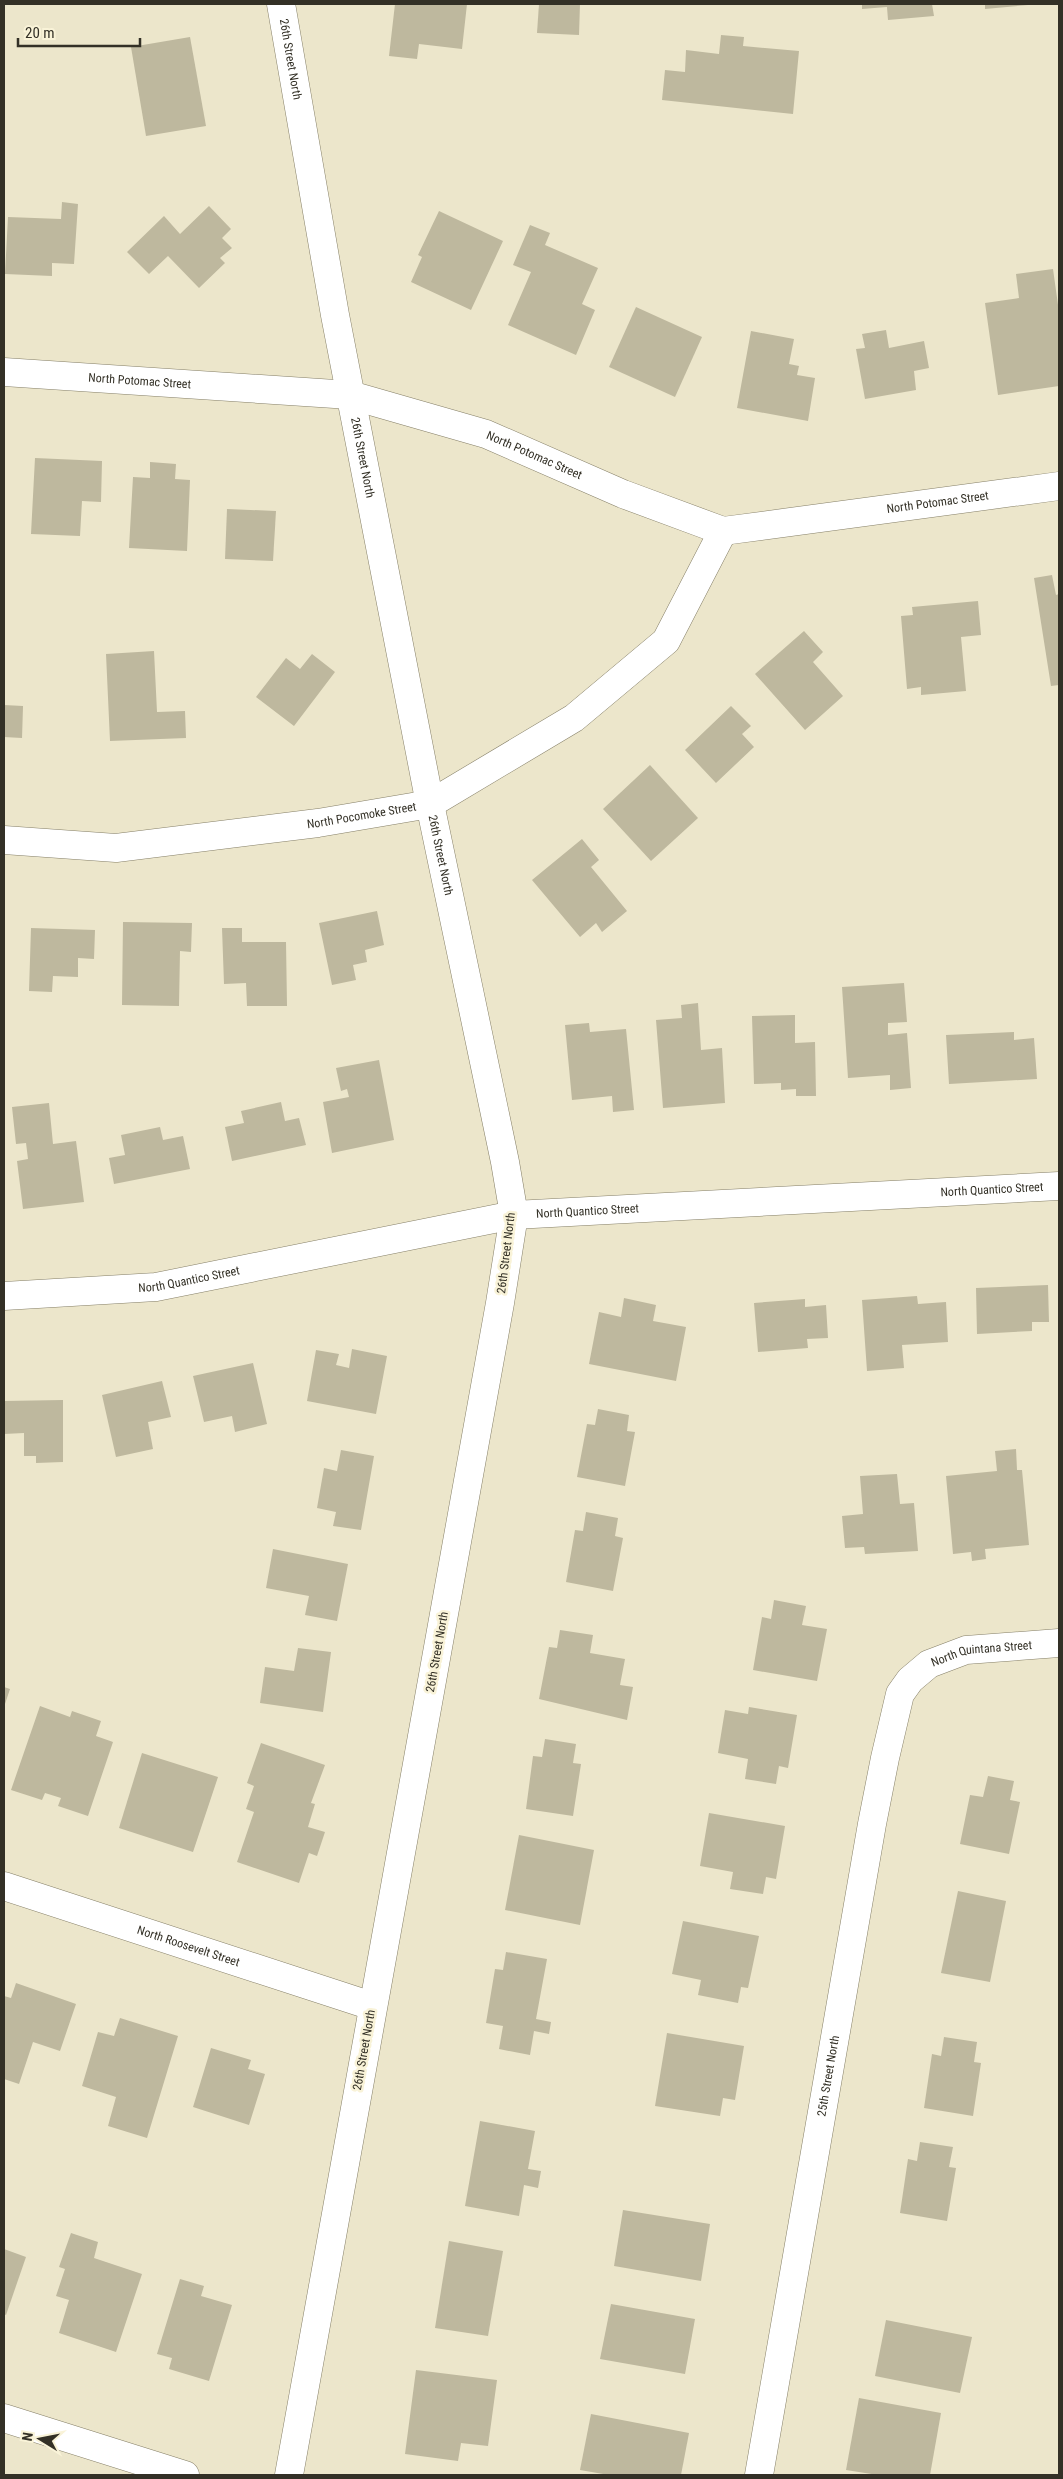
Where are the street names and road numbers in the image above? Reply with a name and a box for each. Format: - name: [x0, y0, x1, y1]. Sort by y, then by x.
- street label: 26th Street North: [277, 18, 305, 101]
- street label: North Potomac Street: [88, 371, 192, 391]
- street label: 26th Street North: [348, 416, 377, 499]
- street label: North Potomac Street: [484, 428, 585, 482]
- street label: North Potomac Street: [886, 488, 990, 516]
- street label: North Pocomoke Street: [306, 799, 418, 831]
- street label: 26th Street North: [425, 814, 456, 897]
- street label: North Quantico Street: [940, 1180, 1044, 1199]
- street label: North Quantico Street: [536, 1201, 640, 1221]
- street label: 26th Street North: [494, 1211, 518, 1294]
- street label: North Quantico Street: [138, 1263, 241, 1295]
- street label: 26th Street North: [423, 1610, 451, 1693]
- street label: North Quintana Street: [929, 1638, 1033, 1670]
- street label: North Roosevelt Street: [135, 1923, 242, 1970]
- street label: 26th Street North: [350, 2008, 378, 2091]
- street label: 25th Street North: [814, 2034, 842, 2117]

